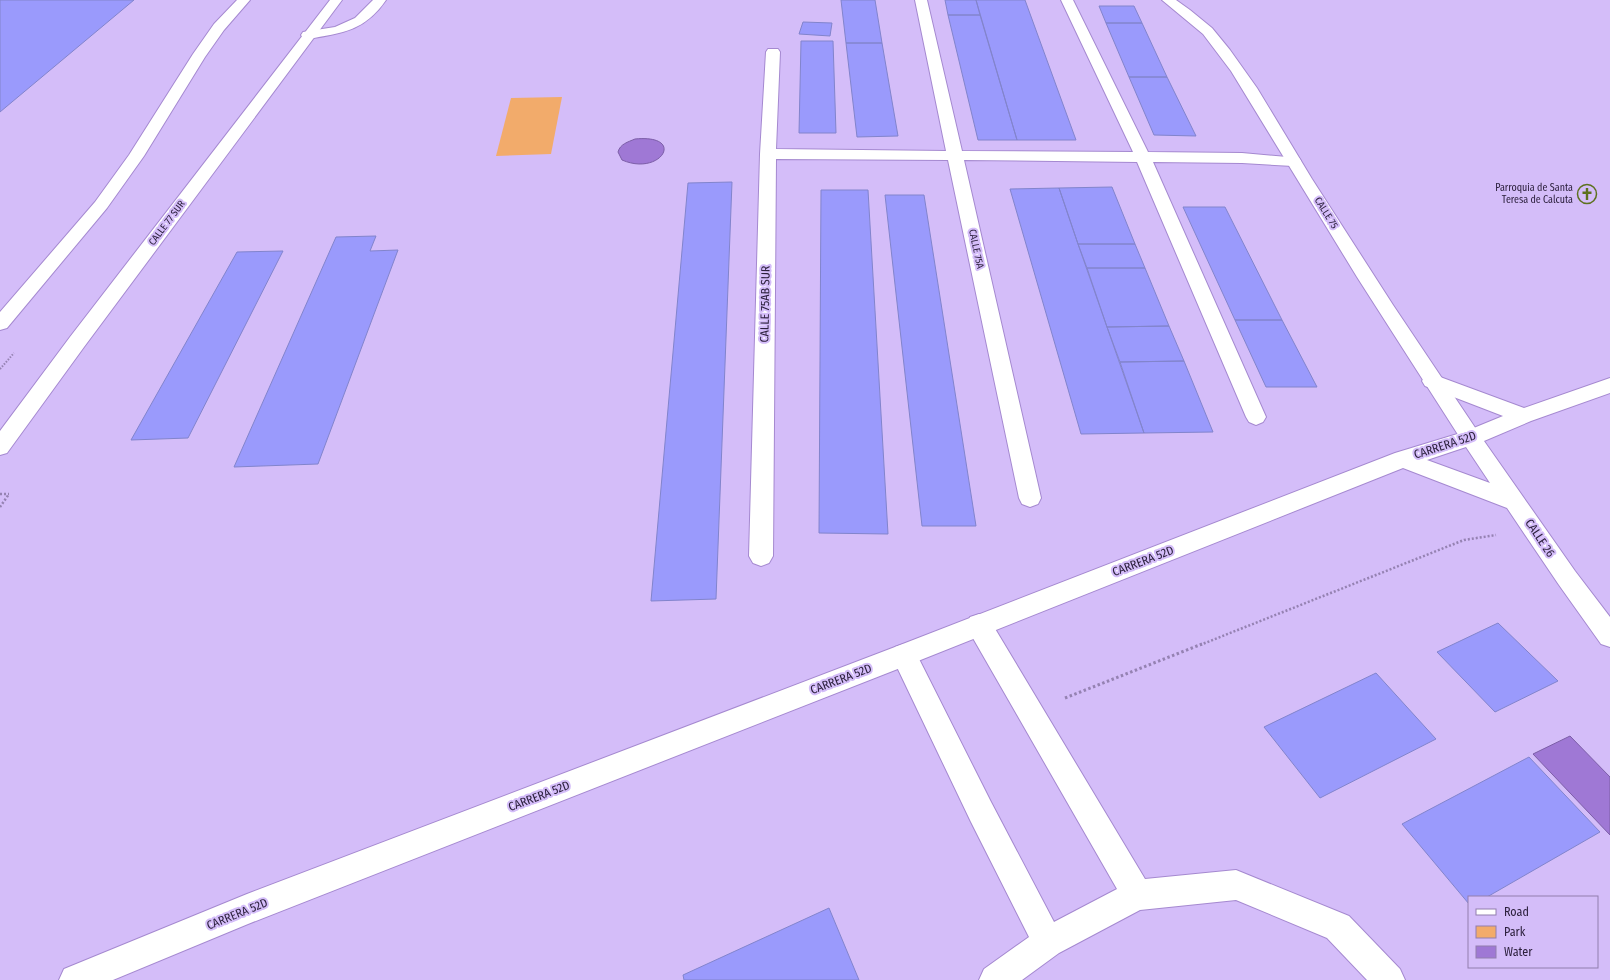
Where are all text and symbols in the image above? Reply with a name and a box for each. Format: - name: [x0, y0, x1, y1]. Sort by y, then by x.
- place label: Parroquia de Santa Teresa de Calcuta: [1495, 182, 1573, 206]
- church icon: Parroquia de Santa Teresa de Calcuta: [1576, 183, 1598, 205]
- street label: CALLE 75: [1312, 195, 1341, 231]
- street label: CALLE 77 SUR: [146, 198, 188, 248]
- street label: CALLE 75A: [966, 228, 986, 271]
- street label: CALLE 75AB SUR: [757, 265, 773, 343]
- street label: CARRERA 52D: [1412, 428, 1478, 462]
- street label: CALLE 26: [1522, 516, 1558, 560]
- street label: CARRERA 52D: [1110, 543, 1176, 579]
- street label: CARRERA 52D: [808, 661, 874, 697]
- street label: CARRERA 52D: [506, 778, 572, 814]
- street label: CARRERA 52D: [204, 895, 270, 933]
- legend: [1468, 896, 1598, 968]
- text: Road: [1504, 905, 1529, 919]
- text: Park: [1504, 925, 1526, 939]
- text: Water: [1504, 945, 1533, 959]

